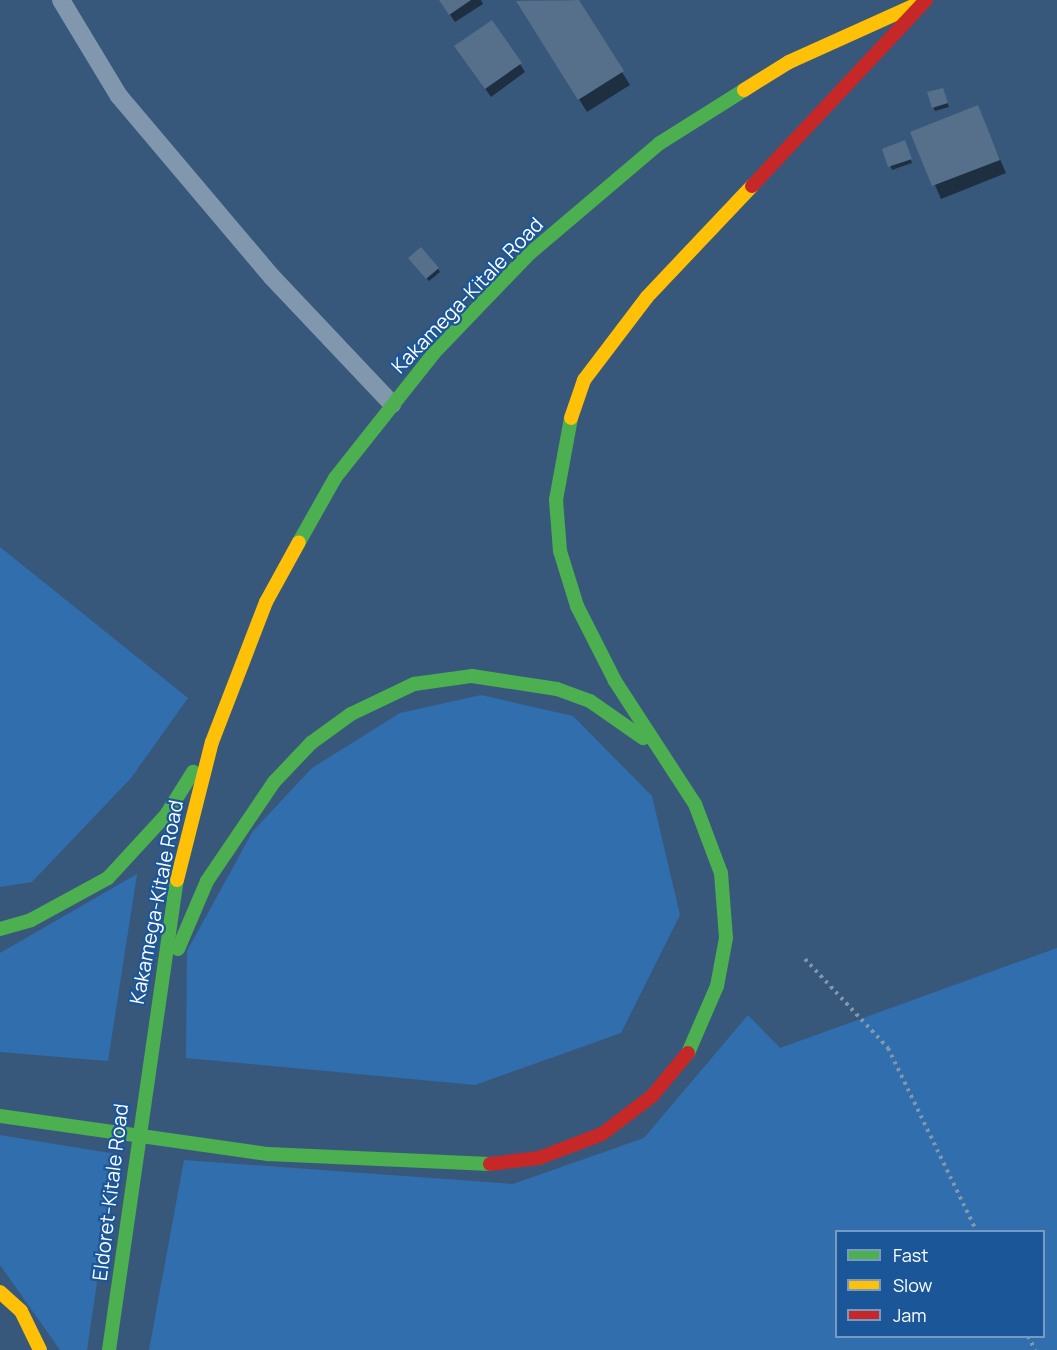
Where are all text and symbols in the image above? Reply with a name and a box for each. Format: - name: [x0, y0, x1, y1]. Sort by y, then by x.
- street label: Kakamega-Kitale Road: [386, 212, 548, 378]
- street label: Kakamega-Kitale Road: [124, 798, 188, 1006]
- street label: Eldoret-Kitale Road: [87, 1102, 133, 1282]
- legend: [835, 1230, 1045, 1338]
- text: Fast: [893, 1243, 928, 1267]
- text: Slow: [893, 1273, 932, 1297]
- text: Jam: [893, 1303, 927, 1327]

